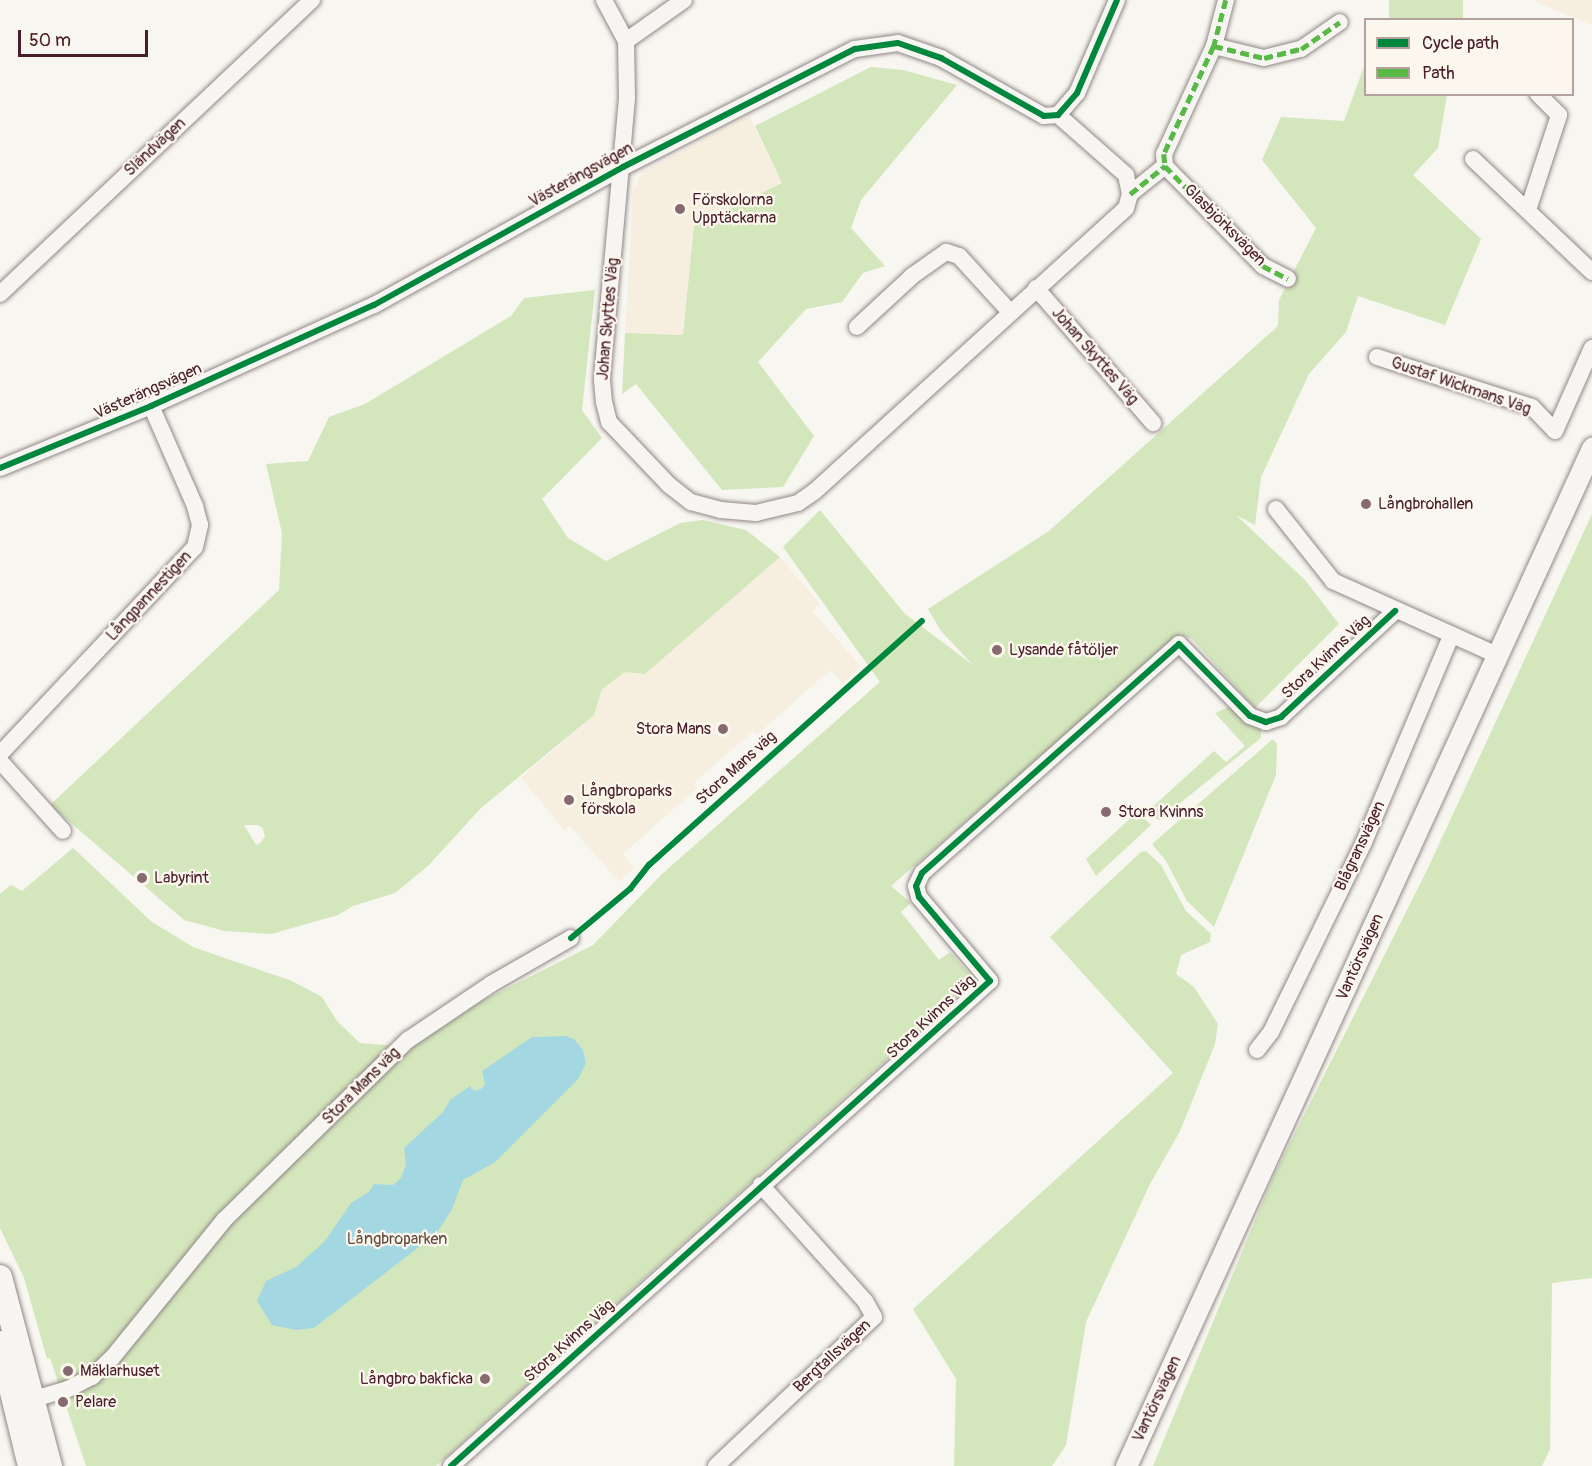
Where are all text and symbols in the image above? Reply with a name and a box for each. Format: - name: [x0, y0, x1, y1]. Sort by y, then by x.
- scale bar: [21, 18, 152, 56]
- legend: [1364, 18, 1574, 96]
- text: 50 m: [29, 29, 71, 52]
- text: Cycle path: [1422, 32, 1499, 55]
- text: Path: [1422, 62, 1455, 85]
- street label: Sländvägen: [120, 114, 190, 180]
- street label: Västerängsvägen: [526, 139, 636, 211]
- street label: Glasbjörksvägen: [1180, 180, 1270, 270]
- place label: Förskolorna Upptäckarna: [692, 190, 776, 228]
- marker: Förskolorna Upptäckarna: [673, 202, 687, 216]
- street label: Johan Skyttes Väg: [593, 257, 623, 381]
- street label: Johan Skyttes Väg: [1047, 303, 1143, 409]
- street label: Gustaf Wickmans Väg: [1388, 353, 1534, 419]
- street label: Västerängsvägen: [91, 359, 205, 423]
- place label: Långbrohallen: [1378, 494, 1473, 514]
- marker: Långbrohallen: [1359, 497, 1373, 511]
- street label: Långpannestigen: [102, 547, 196, 645]
- street label: Stora Kvinns Väg: [1278, 611, 1374, 703]
- place label: Lysande fåtöljer: [1009, 640, 1118, 660]
- marker: Lysande fåtöljer: [990, 643, 1004, 657]
- place label: Stora Mans: [636, 719, 711, 739]
- marker: Stora Mans: [716, 722, 730, 736]
- street label: Stora Mans väg: [692, 727, 780, 809]
- place label: Långbroparks förskola: [581, 781, 672, 819]
- marker: Långbroparks förskola: [562, 793, 576, 807]
- street label: Blågransvägen: [1331, 798, 1389, 894]
- place label: Stora Kvinns: [1118, 802, 1203, 822]
- marker: Stora Kvinns: [1099, 805, 1113, 819]
- place label: Labyrint: [154, 868, 209, 888]
- marker: Labyrint: [135, 871, 149, 885]
- street label: Vantörsvägen: [1332, 911, 1388, 1003]
- street label: Stora Kvinns Väg: [883, 971, 979, 1063]
- street label: Stora Mans väg: [318, 1043, 404, 1129]
- park label: Långbroparken: [347, 1229, 447, 1249]
- street label: Stora Kvinns Väg: [520, 1296, 618, 1386]
- street label: Bergtallsvägen: [789, 1315, 875, 1397]
- street label: Vantörsvägen: [1129, 1353, 1185, 1445]
- place label: Mäklarhuset: [80, 1361, 160, 1381]
- marker: Mäklarhuset: [61, 1364, 75, 1378]
- place label: Långbro bakficka: [360, 1369, 473, 1389]
- marker: Långbro bakficka: [478, 1372, 492, 1386]
- place label: Pelare: [75, 1392, 116, 1412]
- marker: Pelare: [56, 1395, 70, 1409]

